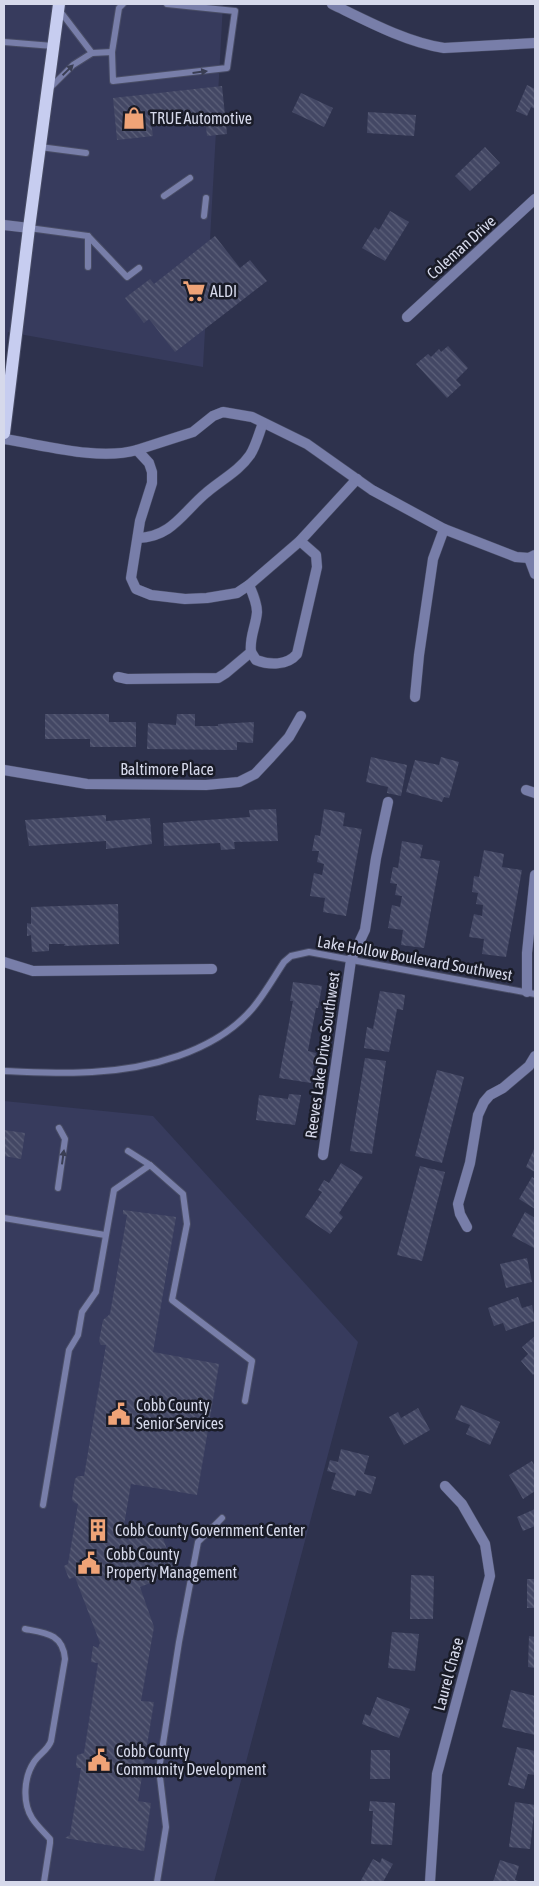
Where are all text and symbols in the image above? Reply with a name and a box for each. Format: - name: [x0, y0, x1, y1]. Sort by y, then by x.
- one-way arrow: [62, 64, 74, 76]
- one-way arrow: [193, 68, 209, 76]
- shop icon: TRUE Automotive: [121, 105, 147, 131]
- place label: TRUE Automotive: [150, 109, 252, 127]
- street label: Coleman Drive: [423, 212, 499, 282]
- supermarket icon: ALDI: [181, 278, 207, 304]
- place label: ALDI: [210, 282, 237, 300]
- street label: Baltimore Place: [120, 760, 214, 778]
- street label: Lake Hollow Boulevard Southwest: [316, 932, 514, 984]
- street label: Reeves Lake Drive Southwest: [301, 970, 343, 1140]
- one-way arrow: [59, 1149, 67, 1165]
- place label: Cobb County Senior Services: [136, 1396, 224, 1432]
- public building icon: Cobb County Senior Services: [106, 1401, 132, 1427]
- building icon: Cobb County Government Center: [85, 1517, 111, 1543]
- place label: Cobb County Government Center: [115, 1521, 305, 1540]
- place label: Cobb County Property Management: [106, 1545, 238, 1582]
- public building icon: Cobb County Property Management: [76, 1550, 102, 1576]
- street label: Laurel Chase: [430, 1635, 466, 1713]
- place label: Cobb County Community Development: [116, 1742, 267, 1779]
- public building icon: Cobb County Community Development: [86, 1747, 112, 1773]

